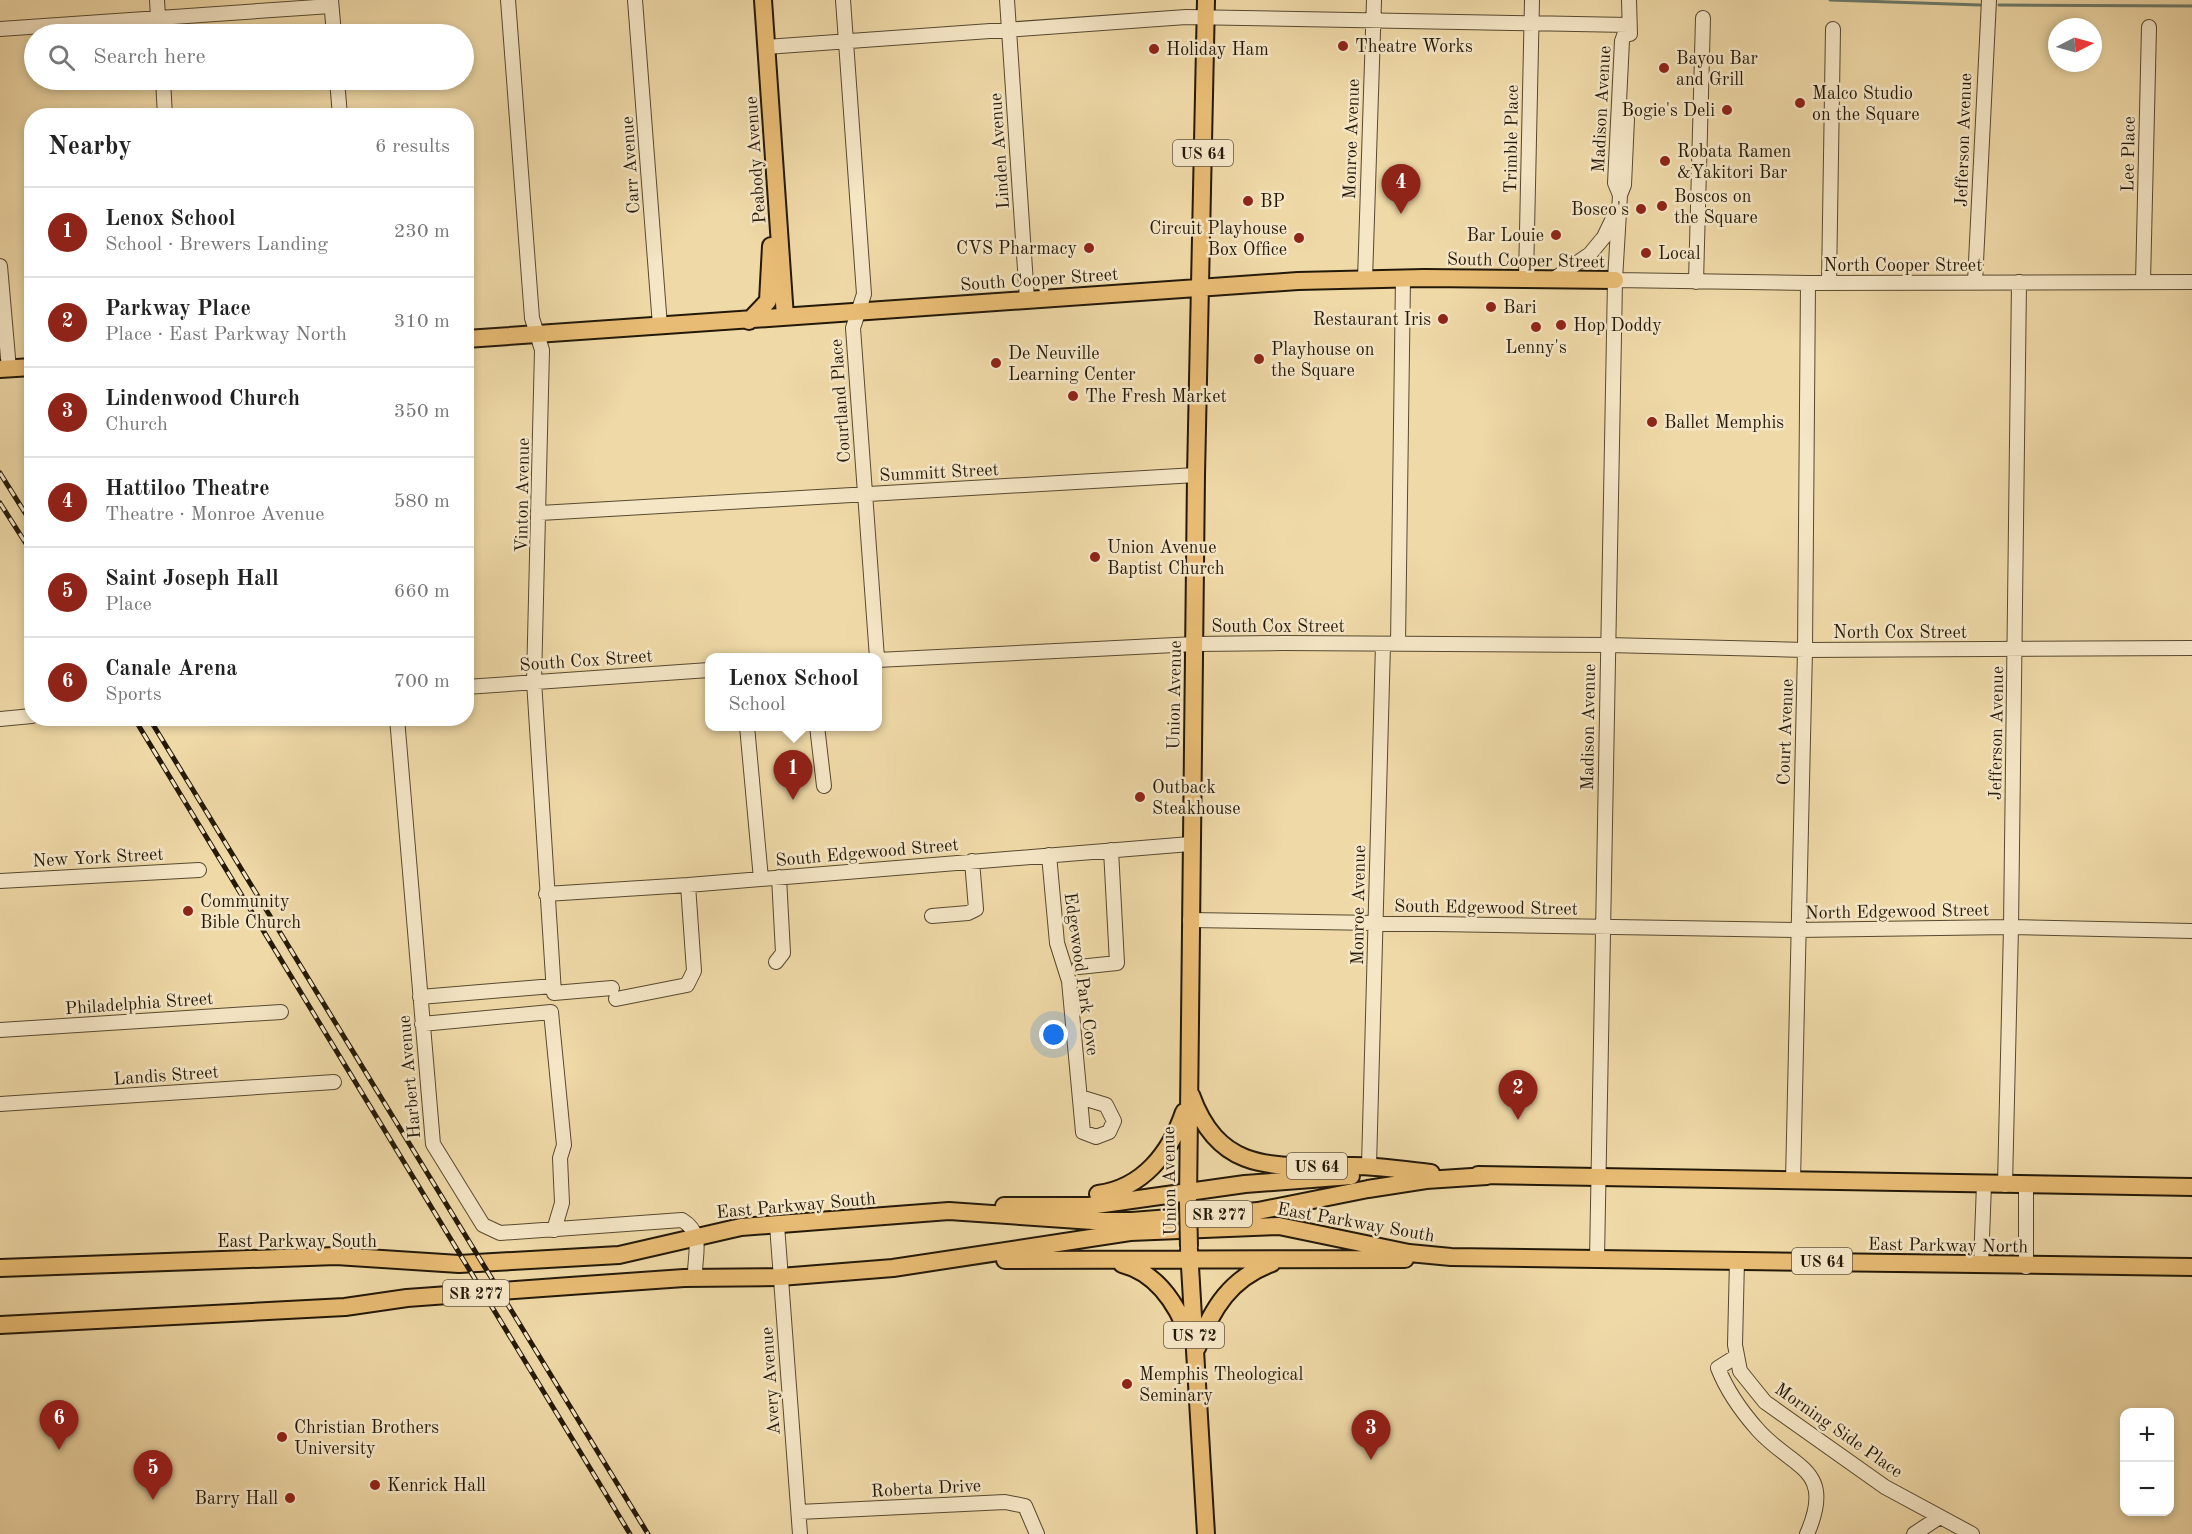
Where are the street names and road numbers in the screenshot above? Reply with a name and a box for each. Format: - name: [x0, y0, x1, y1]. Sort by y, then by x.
- street label: Madison Avenue: [1590, 45, 1614, 173]
- street label: Jefferson Avenue: [1953, 73, 1975, 207]
- street label: Monroe Avenue: [1341, 78, 1363, 200]
- street label: Trimble Place: [1502, 84, 1522, 194]
- street label: Linden Avenue: [987, 92, 1013, 210]
- street label: Peabody Avenue: [743, 96, 769, 224]
- street label: Carr Avenue: [619, 115, 643, 214]
- street label: Lee Place: [2119, 116, 2139, 192]
- road number: US 64: [1173, 140, 1233, 166]
- street label: South Cooper Street: [1447, 251, 1605, 271]
- street label: North Cooper Street: [1824, 257, 1982, 275]
- street label: South Cooper Street: [959, 265, 1119, 295]
- street label: Courtland Place: [828, 338, 854, 464]
- street label: Vinton Avenue: [513, 437, 533, 553]
- street label: Summitt Street: [879, 461, 999, 485]
- street label: South Cox Street: [1211, 618, 1345, 636]
- street label: North Cox Street: [1833, 624, 1967, 642]
- street label: Union Avenue: [1165, 640, 1185, 750]
- street label: South Cox Street: [519, 647, 653, 675]
- street label: Madison Avenue: [1579, 663, 1599, 791]
- street label: Jefferson Avenue: [1987, 666, 2007, 800]
- street label: Court Avenue: [1775, 679, 1797, 786]
- street label: South Edgewood Street: [775, 836, 959, 870]
- street label: Monroe Avenue: [1349, 845, 1369, 965]
- street label: New York Street: [32, 846, 164, 870]
- street label: Edgewood Park Cove: [1061, 891, 1101, 1057]
- street label: South Edgewood Street: [1394, 897, 1578, 919]
- street label: North Edgewood Street: [1805, 901, 1989, 923]
- street label: Philadelphia Street: [64, 990, 214, 1018]
- street label: Harbert Avenue: [396, 1014, 424, 1139]
- street label: Landis Street: [113, 1063, 219, 1089]
- street label: Union Avenue: [1160, 1126, 1180, 1236]
- road number: US 64: [1287, 1153, 1347, 1179]
- street label: East Parkway South: [716, 1190, 877, 1222]
- street label: East Parkway South: [1276, 1200, 1436, 1246]
- road number: SR 277: [1186, 1201, 1252, 1227]
- street label: East Parkway South: [217, 1233, 377, 1251]
- street label: East Parkway North: [1868, 1236, 2029, 1256]
- road number: US 64: [1792, 1248, 1852, 1274]
- road number: SR 277: [443, 1280, 509, 1306]
- road number: US 72: [1164, 1322, 1224, 1348]
- street label: Avery Avenue: [758, 1326, 784, 1436]
- street label: Morning Side Place: [1771, 1380, 1906, 1482]
- street label: Roberta Drive: [871, 1477, 982, 1501]

